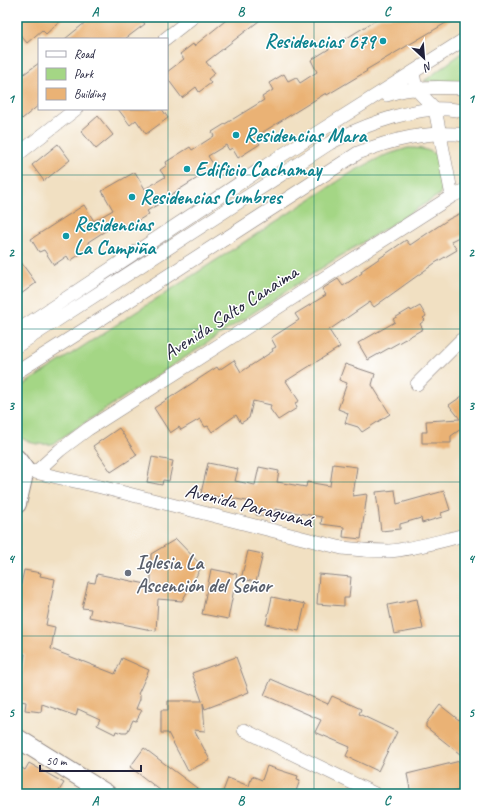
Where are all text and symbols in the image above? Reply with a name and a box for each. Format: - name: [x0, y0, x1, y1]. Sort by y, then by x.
- text: A: [92, 4, 100, 20]
- text: B: [238, 4, 246, 20]
- text: C: [384, 4, 392, 20]
- place label: Residencias 679: [264, 29, 377, 54]
- marker: Residencias 679: [378, 36, 388, 46]
- legend: [38, 38, 168, 110]
- north arrow: [404, 38, 444, 78]
- text: Road: [74, 46, 96, 62]
- text: N: [420, 59, 435, 76]
- text: Park: [74, 66, 95, 82]
- text: Building: [74, 86, 106, 102]
- text: 1: [8, 91, 16, 107]
- text: 1: [468, 91, 476, 107]
- place label: Residencias Mara: [244, 123, 369, 148]
- marker: Residencias Mara: [231, 130, 241, 140]
- place label: Edificio Cachamay: [195, 157, 323, 182]
- marker: Edificio Cachamay: [182, 164, 192, 174]
- place label: Residencias Cumbres: [140, 185, 283, 210]
- marker: Residencias Cumbres: [127, 192, 137, 202]
- place label: Residencias La Campiña: [74, 212, 157, 260]
- marker: Residencias La Campiña: [61, 231, 71, 241]
- text: 2: [8, 245, 15, 261]
- text: 2: [468, 245, 475, 261]
- street label: Avenida Salto Canaima: [158, 259, 304, 365]
- text: 3: [8, 398, 15, 414]
- text: 3: [468, 398, 475, 414]
- street label: Avenida Paraguaná: [183, 478, 317, 534]
- place label: Iglesia La Ascención del Señor: [136, 550, 274, 598]
- text: 4: [8, 551, 16, 567]
- text: 4: [468, 551, 476, 567]
- marker: Iglesia La Ascención del Señor: [123, 568, 133, 578]
- text: 5: [8, 705, 15, 721]
- text: 5: [468, 705, 475, 721]
- scale bar: [40, 747, 141, 773]
- text: 50 m: [46, 753, 68, 769]
- text: A: [92, 793, 100, 809]
- text: B: [238, 793, 246, 809]
- text: C: [384, 793, 392, 809]

